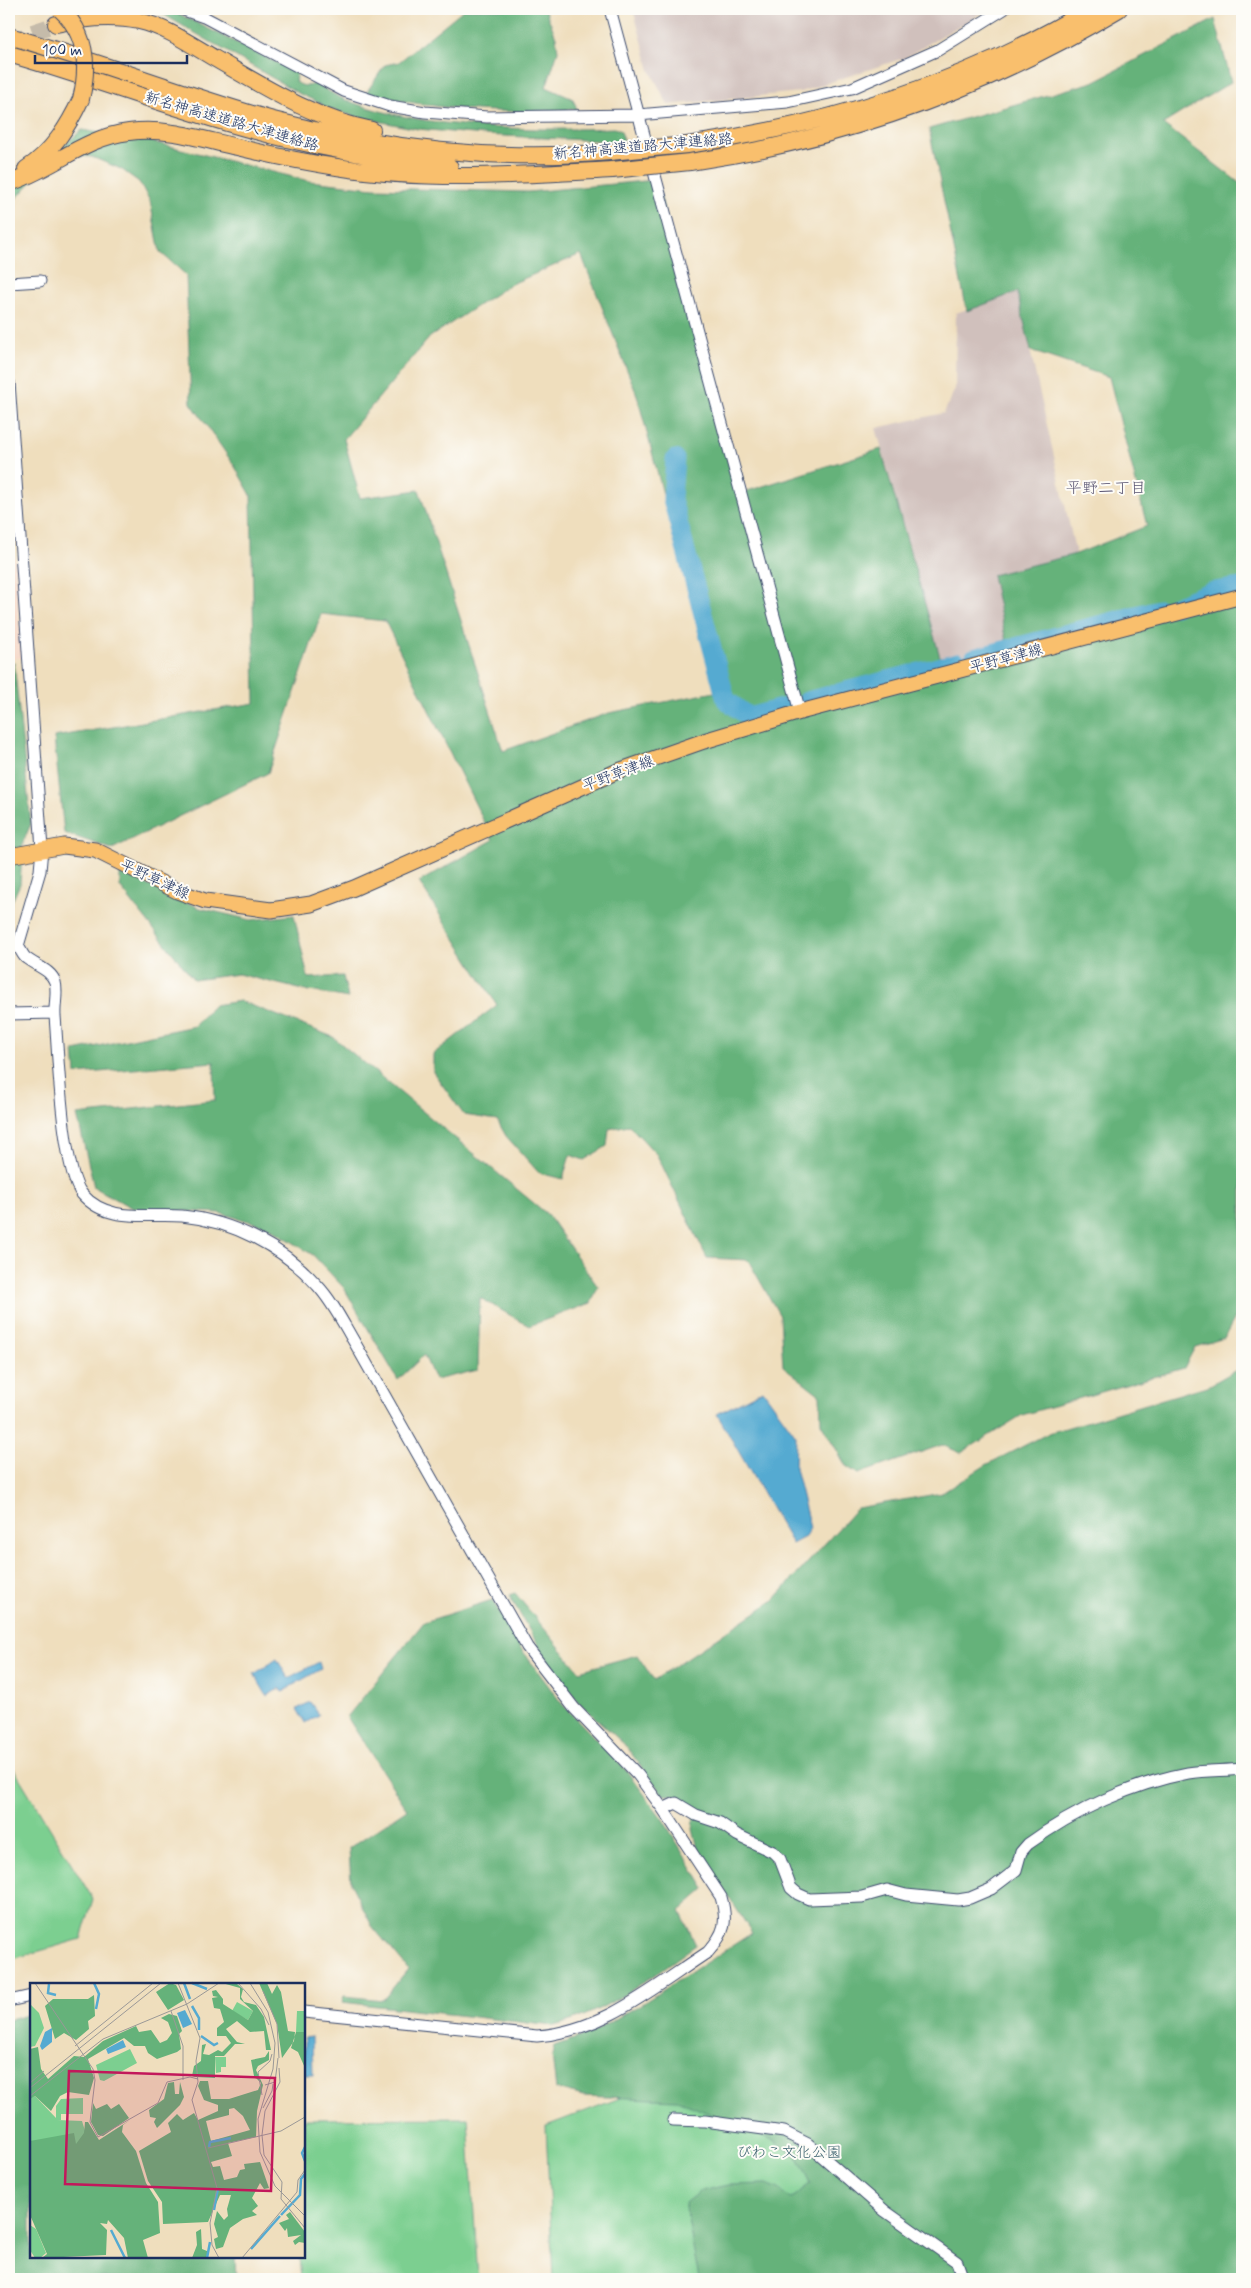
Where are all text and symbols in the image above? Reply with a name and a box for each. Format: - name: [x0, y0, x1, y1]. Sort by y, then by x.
- scale bar: [35, 32, 188, 64]
- text: 100 m: [42, 41, 82, 61]
- street label: 新名神高速道路大津連絡路: [142, 88, 321, 156]
- street label: 新名神高速道路大津連絡路: [553, 129, 734, 165]
- district label: 平野二丁目: [1066, 478, 1146, 499]
- street label: 平野草津線: [967, 640, 1045, 678]
- street label: 平野草津線: [580, 751, 657, 797]
- street label: 平野草津線: [116, 855, 193, 905]
- inset map: [30, 1983, 305, 2258]
- park label: びわこ文化公園: [736, 2143, 842, 2163]

